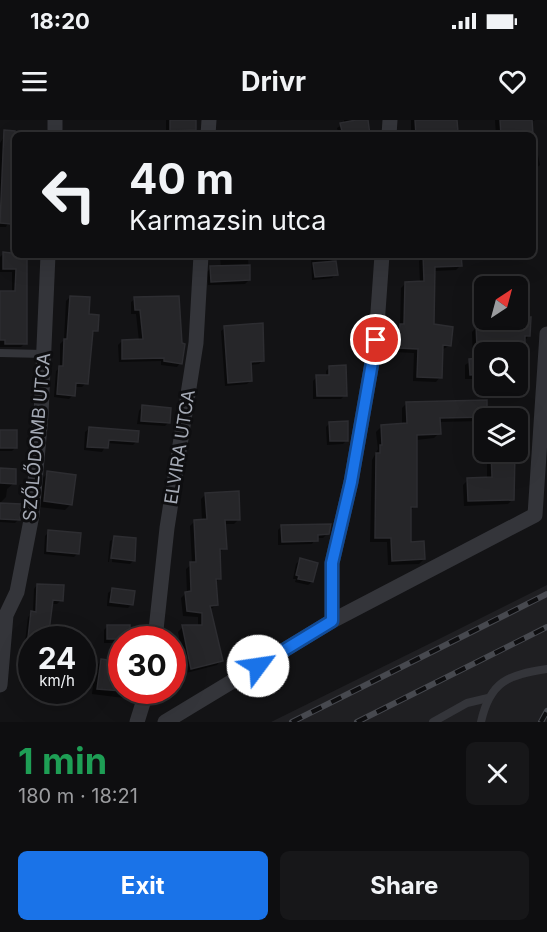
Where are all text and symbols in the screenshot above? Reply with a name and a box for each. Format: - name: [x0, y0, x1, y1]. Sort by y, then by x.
- text: 18:20: [30, 8, 90, 34]
- icon: menu: [18, 65, 51, 98]
- text: Drivr: [241, 65, 306, 98]
- icon: heart: [496, 65, 529, 98]
- text: 40 m: [129, 153, 234, 204]
- icon: left: [30, 156, 108, 234]
- text: Karmazsin utca: [129, 204, 326, 237]
- north arrow: [474, 276, 528, 330]
- map controls: [474, 276, 528, 462]
- pin: [350, 314, 401, 365]
- icon: arrive: [359, 323, 392, 356]
- button: search: [474, 342, 528, 396]
- street label: SZŐLŐDOMB UTCA: [18, 352, 54, 522]
- street label: ELVIRA UTCA: [160, 388, 199, 506]
- button: layers: [474, 408, 528, 462]
- speed limit sign: 30: [108, 626, 186, 704]
- position arrow: [226, 634, 290, 698]
- text: 24: [38, 640, 76, 676]
- text: km/h: [39, 671, 75, 690]
- text: 1 min: [18, 739, 107, 783]
- button: close: [466, 742, 529, 805]
- text: 180 m · 18:21: [18, 784, 138, 808]
- button: Exit: [18, 851, 268, 920]
- button: Share: [280, 851, 529, 920]

